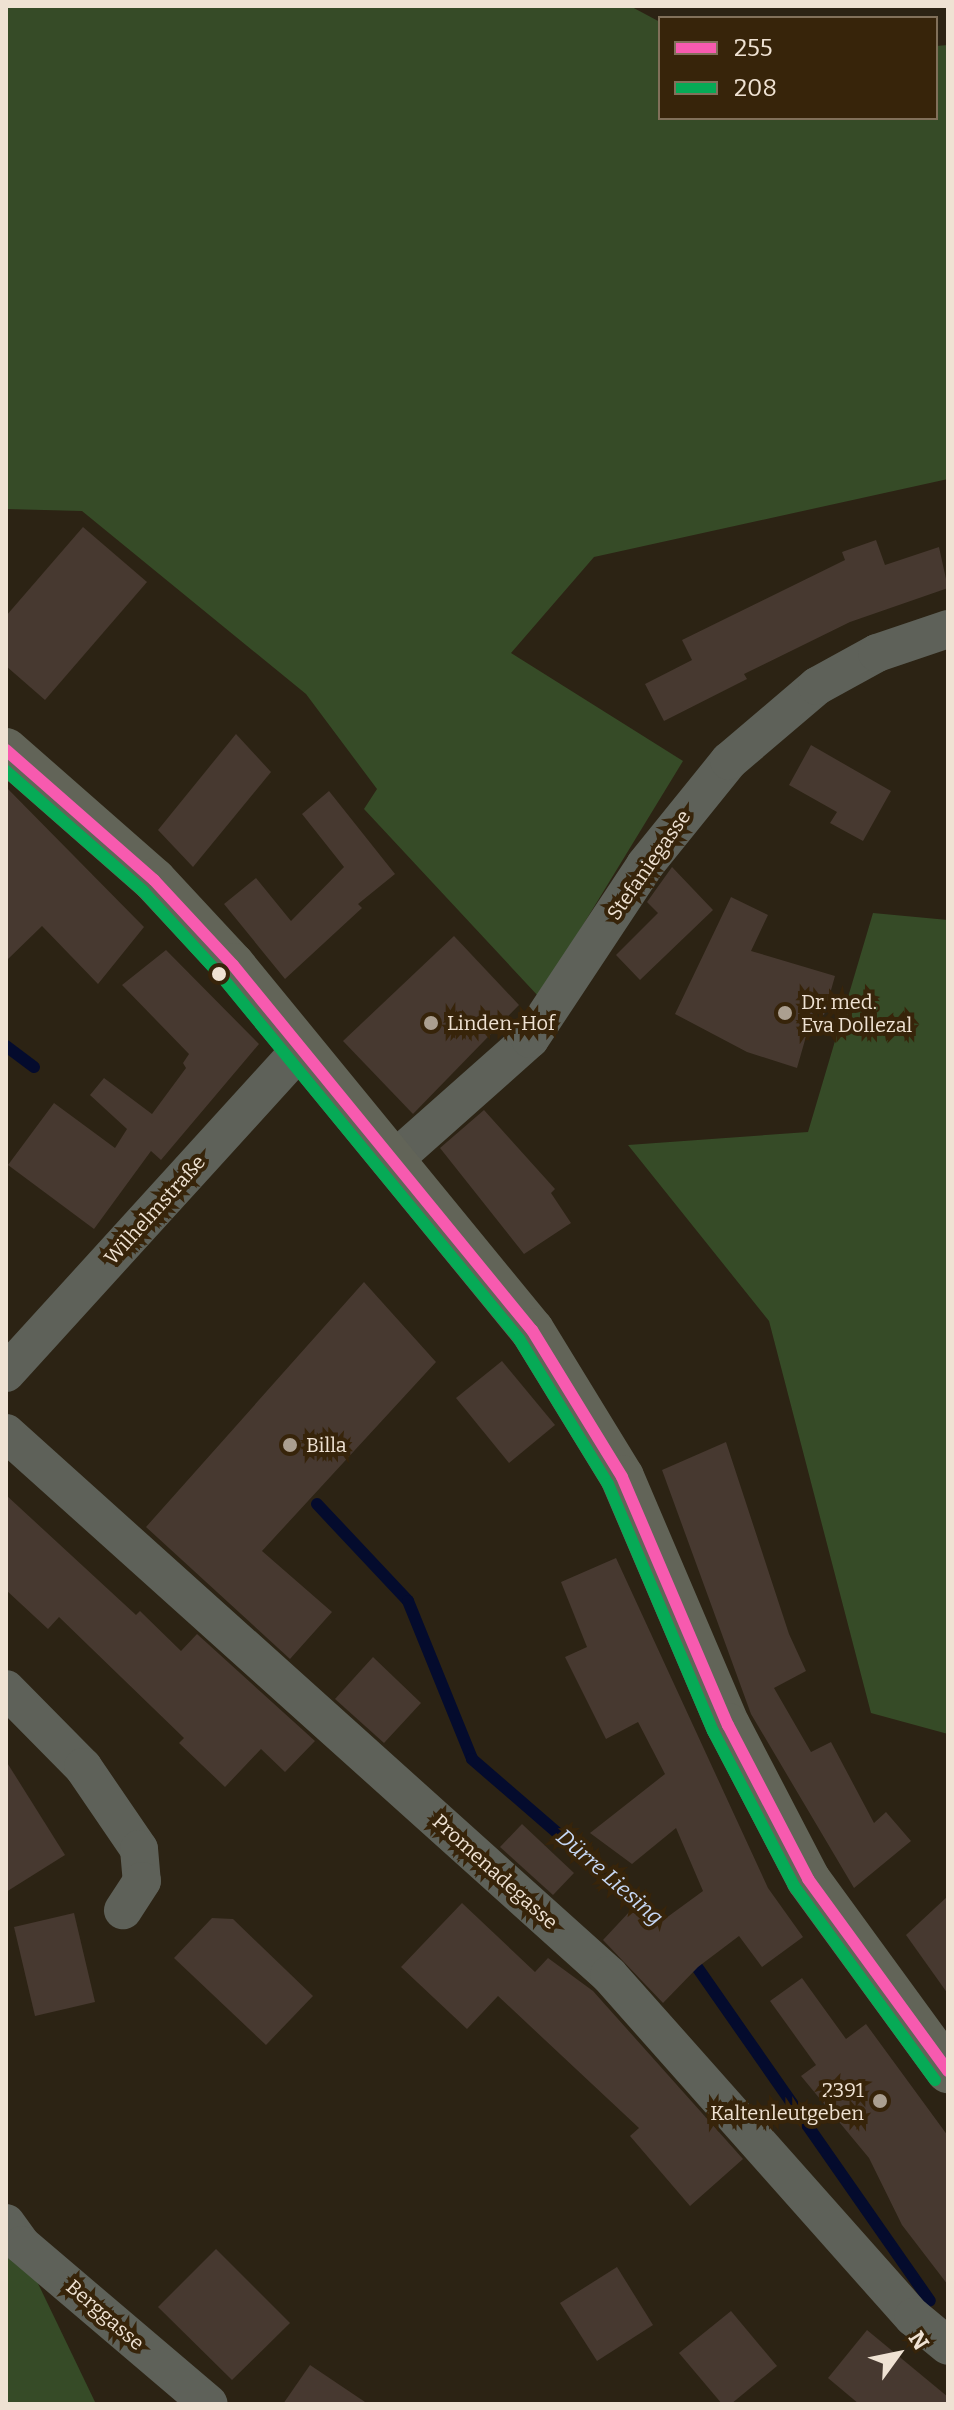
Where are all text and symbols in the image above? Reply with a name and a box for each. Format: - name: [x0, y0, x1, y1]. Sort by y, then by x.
- legend: [658, 16, 938, 120]
- text: 255: [734, 34, 773, 62]
- text: 208: [734, 74, 777, 102]
- street label: Stefaniegasse: [602, 805, 696, 925]
- unlabelled marker: [211, 966, 227, 982]
- place label: Dr. med. Eva Dollezal: [801, 990, 912, 1037]
- marker: Dr. med. Eva Dollezal: [776, 1004, 794, 1022]
- place label: Linden-Hof: [447, 1011, 555, 1035]
- marker: Linden-Hof: [422, 1014, 440, 1032]
- street label: Wilhelmstraße: [100, 1150, 210, 1270]
- place label: Billa: [306, 1433, 347, 1457]
- marker: Billa: [281, 1436, 299, 1454]
- street label: Promenadegasse: [428, 1810, 562, 1934]
- water label: Dürre Liesing: [551, 1823, 669, 1931]
- place label: 2391 Kaltenleutgeben: [710, 2078, 864, 2125]
- marker: 2391 Kaltenleutgeben: [871, 2092, 889, 2110]
- street label: Berggasse: [61, 2275, 149, 2355]
- north arrow: [858, 2314, 938, 2394]
- text: N: [903, 2326, 934, 2355]

